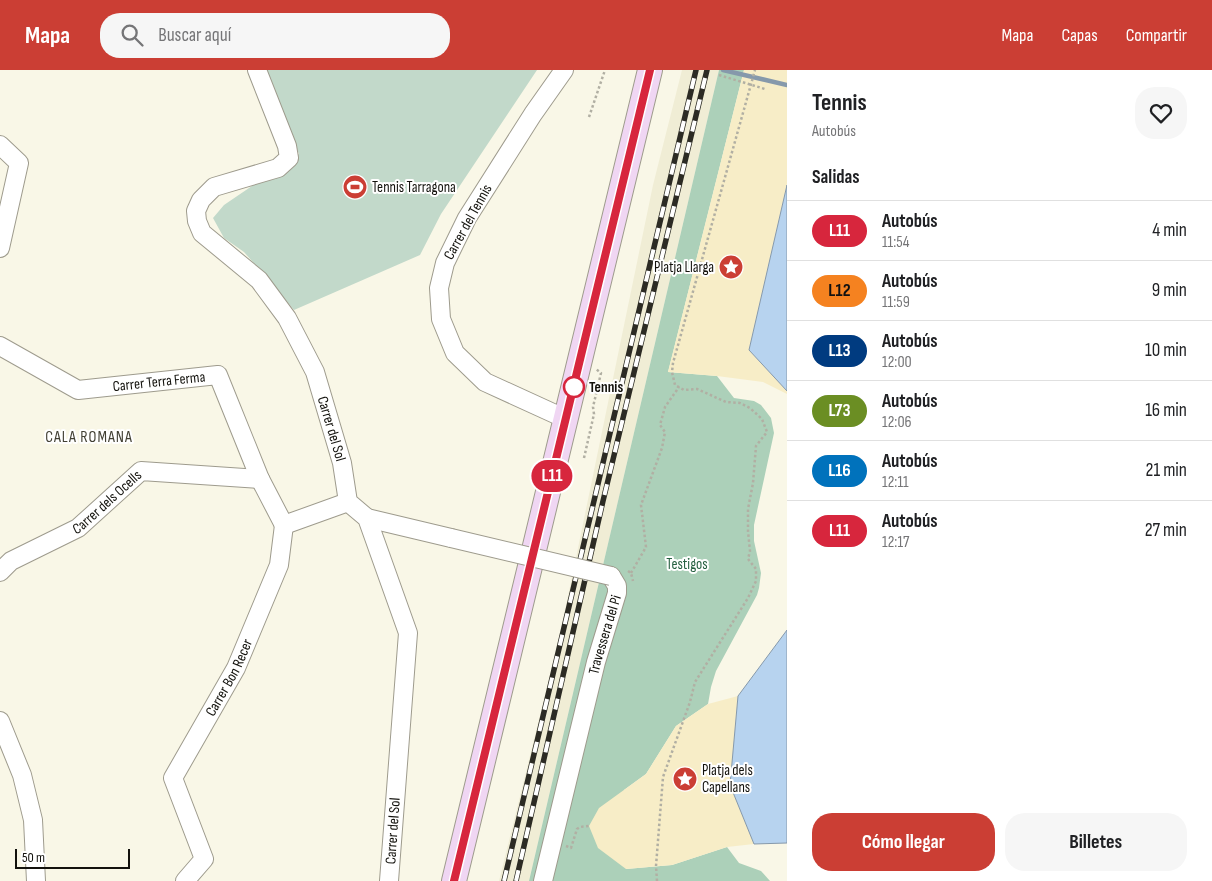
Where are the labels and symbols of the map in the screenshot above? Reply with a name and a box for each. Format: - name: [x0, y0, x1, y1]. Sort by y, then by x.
- sports icon: Tennis Tarragona: [342, 174, 368, 200]
- place label: Tennis Tarragona: [372, 178, 456, 197]
- street label: Carrer del Tennis: [439, 181, 497, 263]
- place icon: Platja Llarga: [718, 254, 744, 280]
- place label: Platja Llarga: [654, 258, 714, 277]
- street label: Carrer Terra Ferma: [112, 367, 206, 396]
- marker: Tennis: [563, 376, 585, 398]
- place label: Tennis: [589, 378, 623, 397]
- street label: Carrer del Sol: [313, 394, 350, 463]
- district label: CALA ROMANA: [45, 428, 133, 447]
- line badge: L11: [523, 460, 581, 492]
- street label: Carrer dels Ocells: [69, 466, 145, 539]
- park label: Testigos: [666, 555, 708, 574]
- street label: Travessera del Pi: [584, 592, 625, 676]
- street label: Carrer Bon Recer: [201, 635, 257, 720]
- place label: Platja dels Capellans: [702, 761, 753, 797]
- place icon: Platja dels Capellans: [672, 766, 698, 792]
- street label: Carrer del Sol: [381, 797, 405, 865]
- scale bar: [15, 846, 130, 869]

